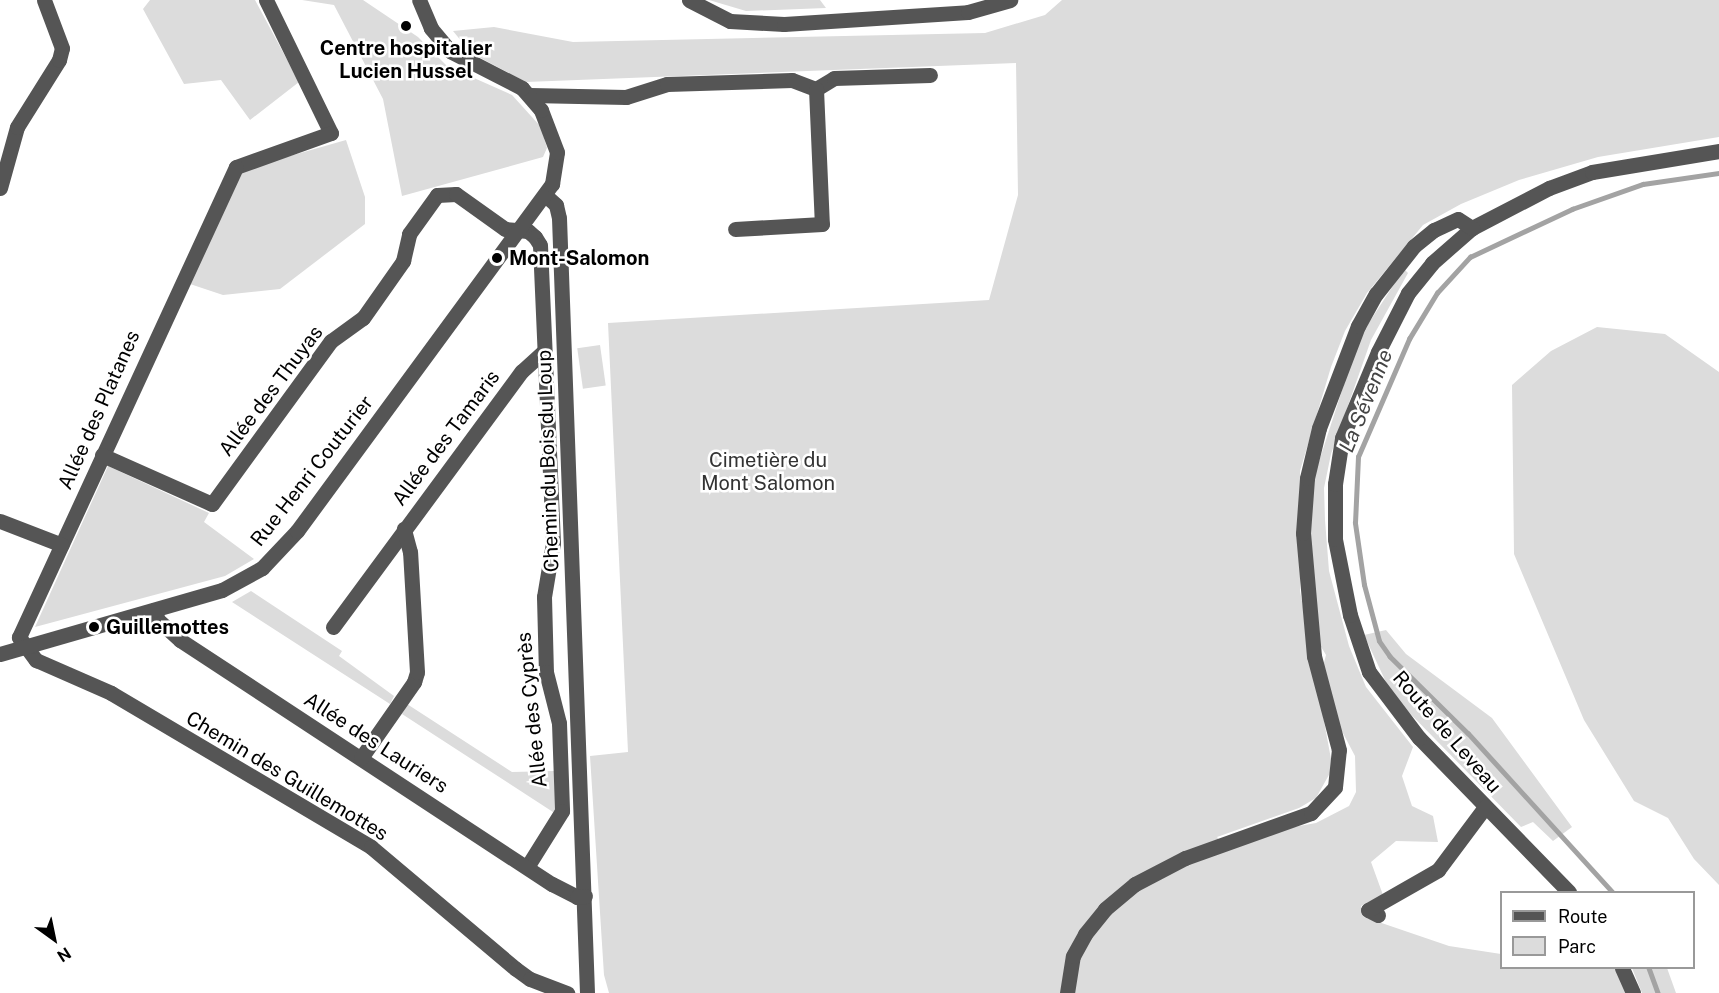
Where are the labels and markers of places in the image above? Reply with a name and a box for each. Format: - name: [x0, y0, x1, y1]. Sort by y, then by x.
- marker: Centre hospitalier Lucien Hussel: [397, 17, 415, 35]
- place label: Centre hospitalier Lucien Hussel: [320, 37, 492, 84]
- place label: Mont-Salomon: [509, 246, 649, 270]
- marker: Mont-Salomon: [490, 251, 504, 265]
- place label: Guillemottes: [106, 615, 229, 639]
- marker: Guillemottes: [87, 620, 101, 634]

